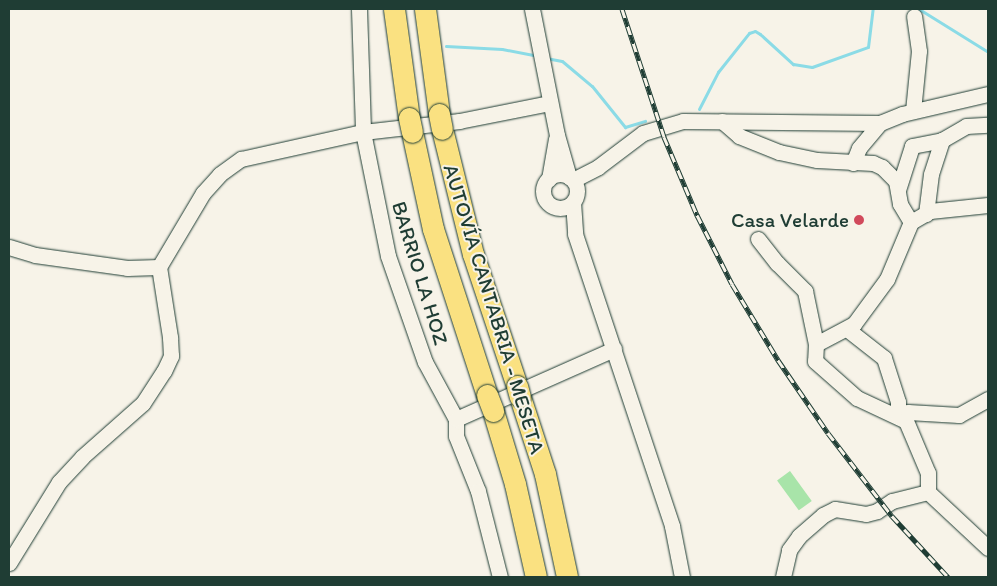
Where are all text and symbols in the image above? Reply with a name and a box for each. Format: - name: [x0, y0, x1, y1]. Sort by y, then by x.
- street label: AUTOVÍA CANTABRIA - MESETA: [438, 161, 550, 457]
- street label: BARRIO LA HOZ: [386, 198, 454, 348]
- place label: Casa Velarde: [733, 207, 849, 233]
- marker: Casa Velarde: [853, 214, 865, 226]

